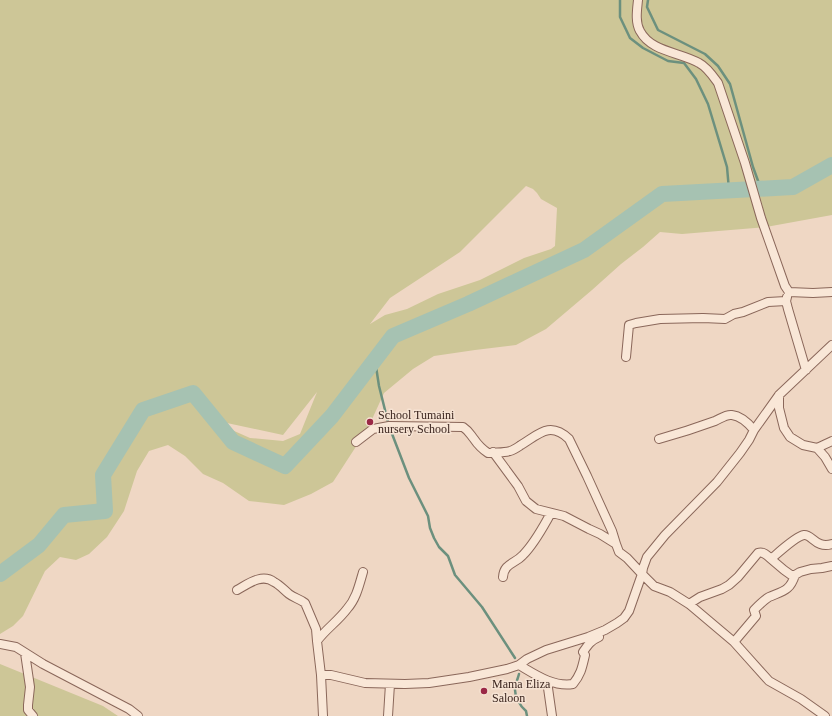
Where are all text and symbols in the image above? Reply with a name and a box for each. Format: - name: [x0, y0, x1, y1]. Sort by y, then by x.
- place label: School Tumaini nursery School: [378, 408, 455, 436]
- marker: School Tumaini nursery School: [365, 417, 375, 427]
- place label: Mama Eliza Saloon: [492, 677, 551, 705]
- marker: Mama Eliza Saloon: [479, 686, 489, 696]

